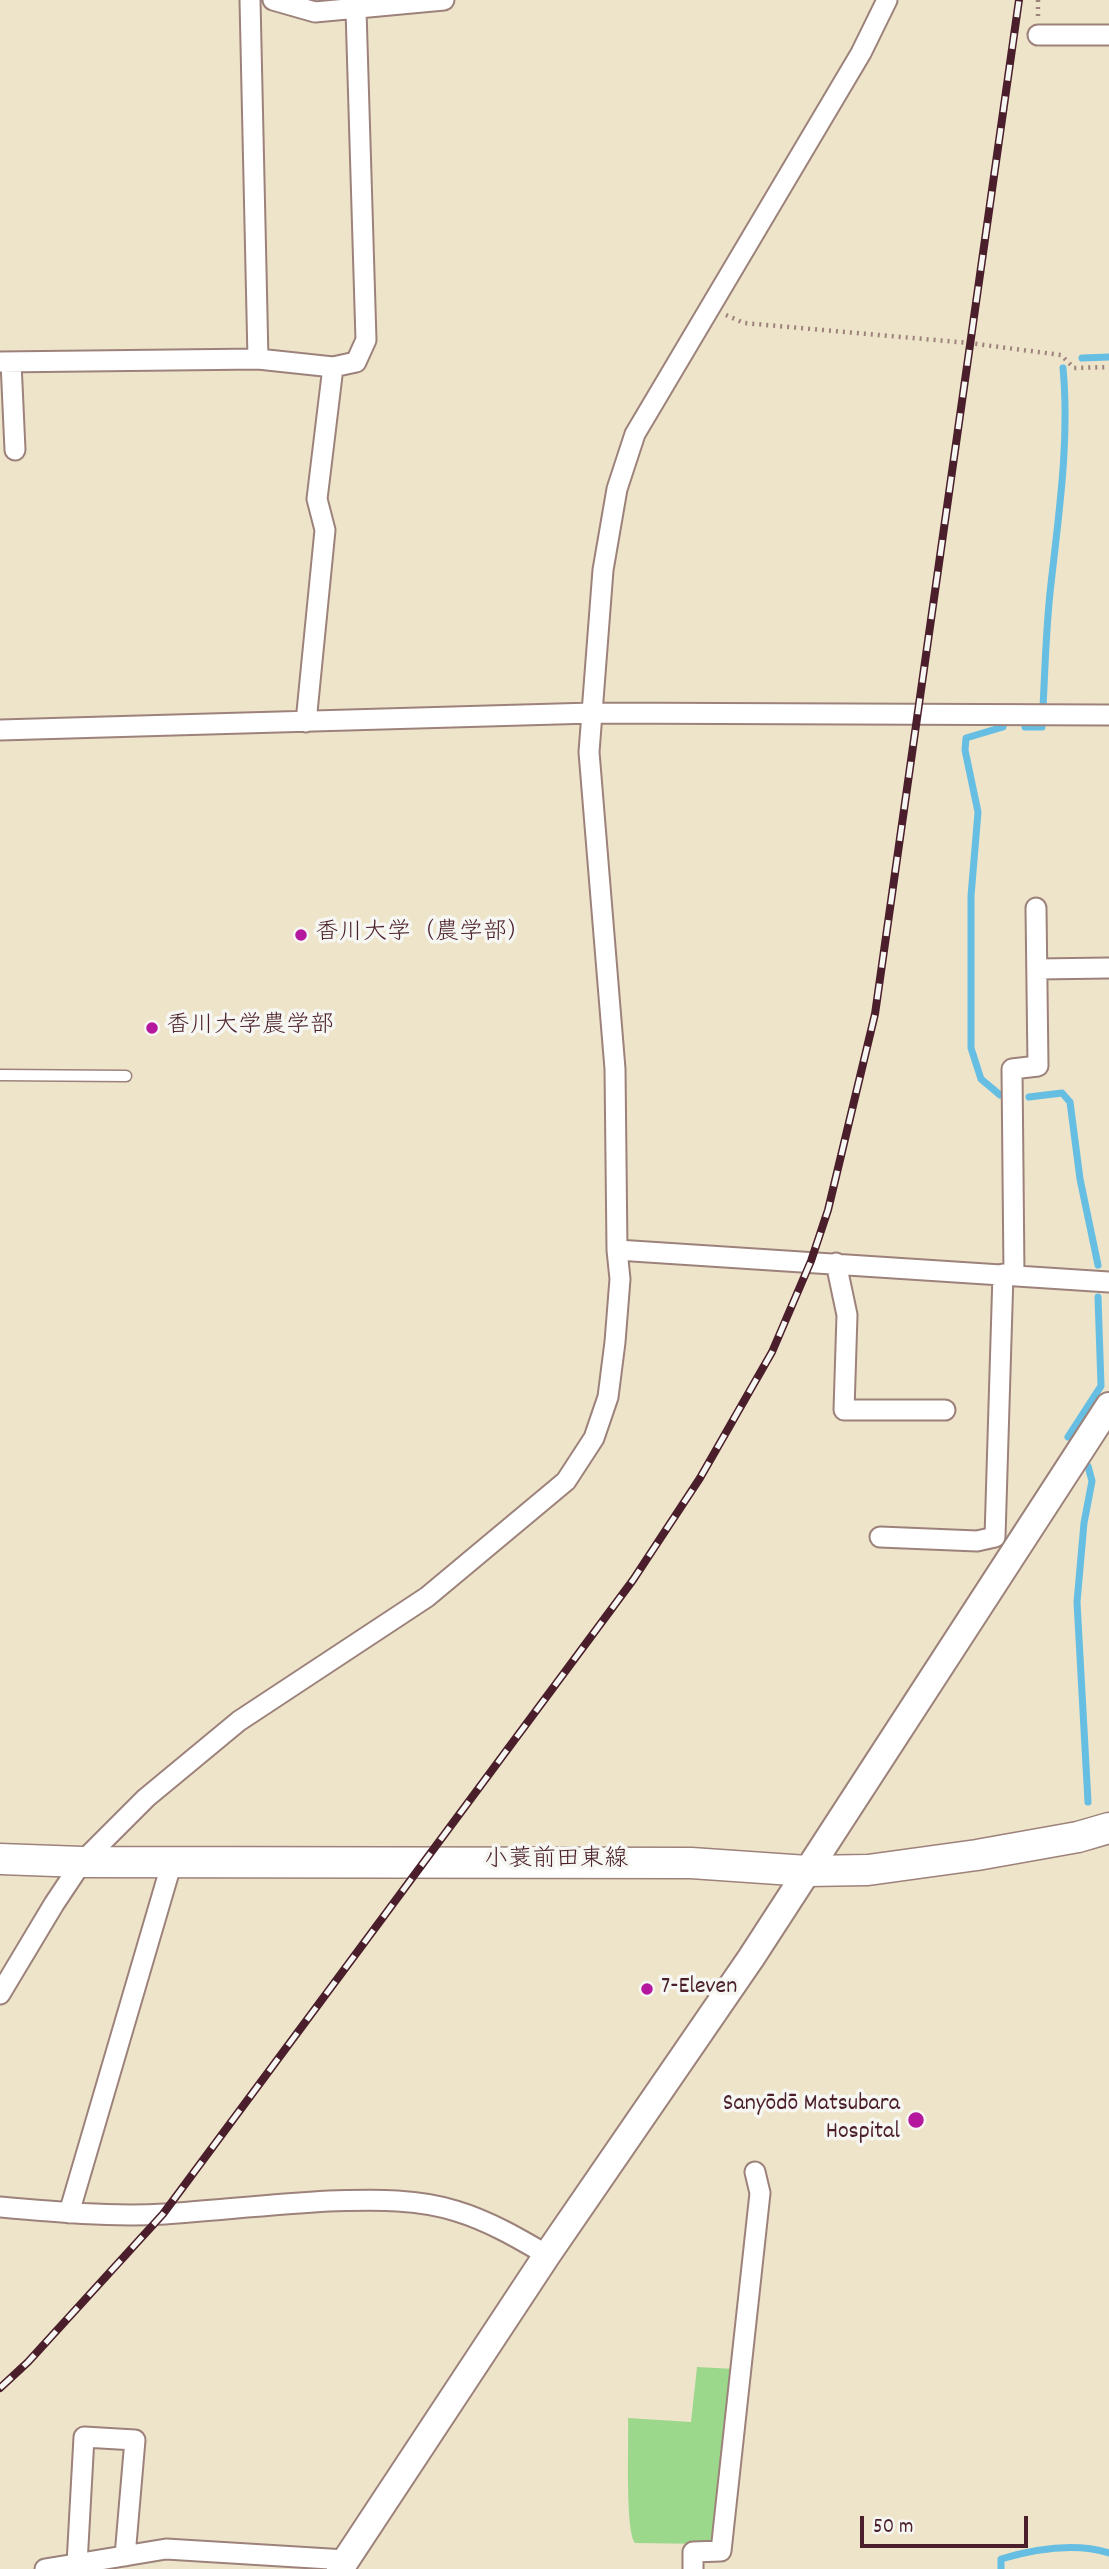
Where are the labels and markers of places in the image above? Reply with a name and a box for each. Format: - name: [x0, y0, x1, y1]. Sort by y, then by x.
- place label: 香川大学（農学部）: [315, 921, 531, 949]
- marker: 香川大学（農学部）: [293, 927, 309, 943]
- place label: 香川大学農学部: [166, 1014, 334, 1042]
- marker: 香川大学農学部: [144, 1020, 160, 1036]
- place label: 7-Eleven: [661, 1975, 737, 2003]
- marker: 7-Eleven: [639, 1981, 655, 1997]
- place label: Sanyōdō Matsubara Hospital: [723, 2092, 900, 2148]
- marker: Sanyōdō Matsubara Hospital: [906, 2110, 926, 2130]

